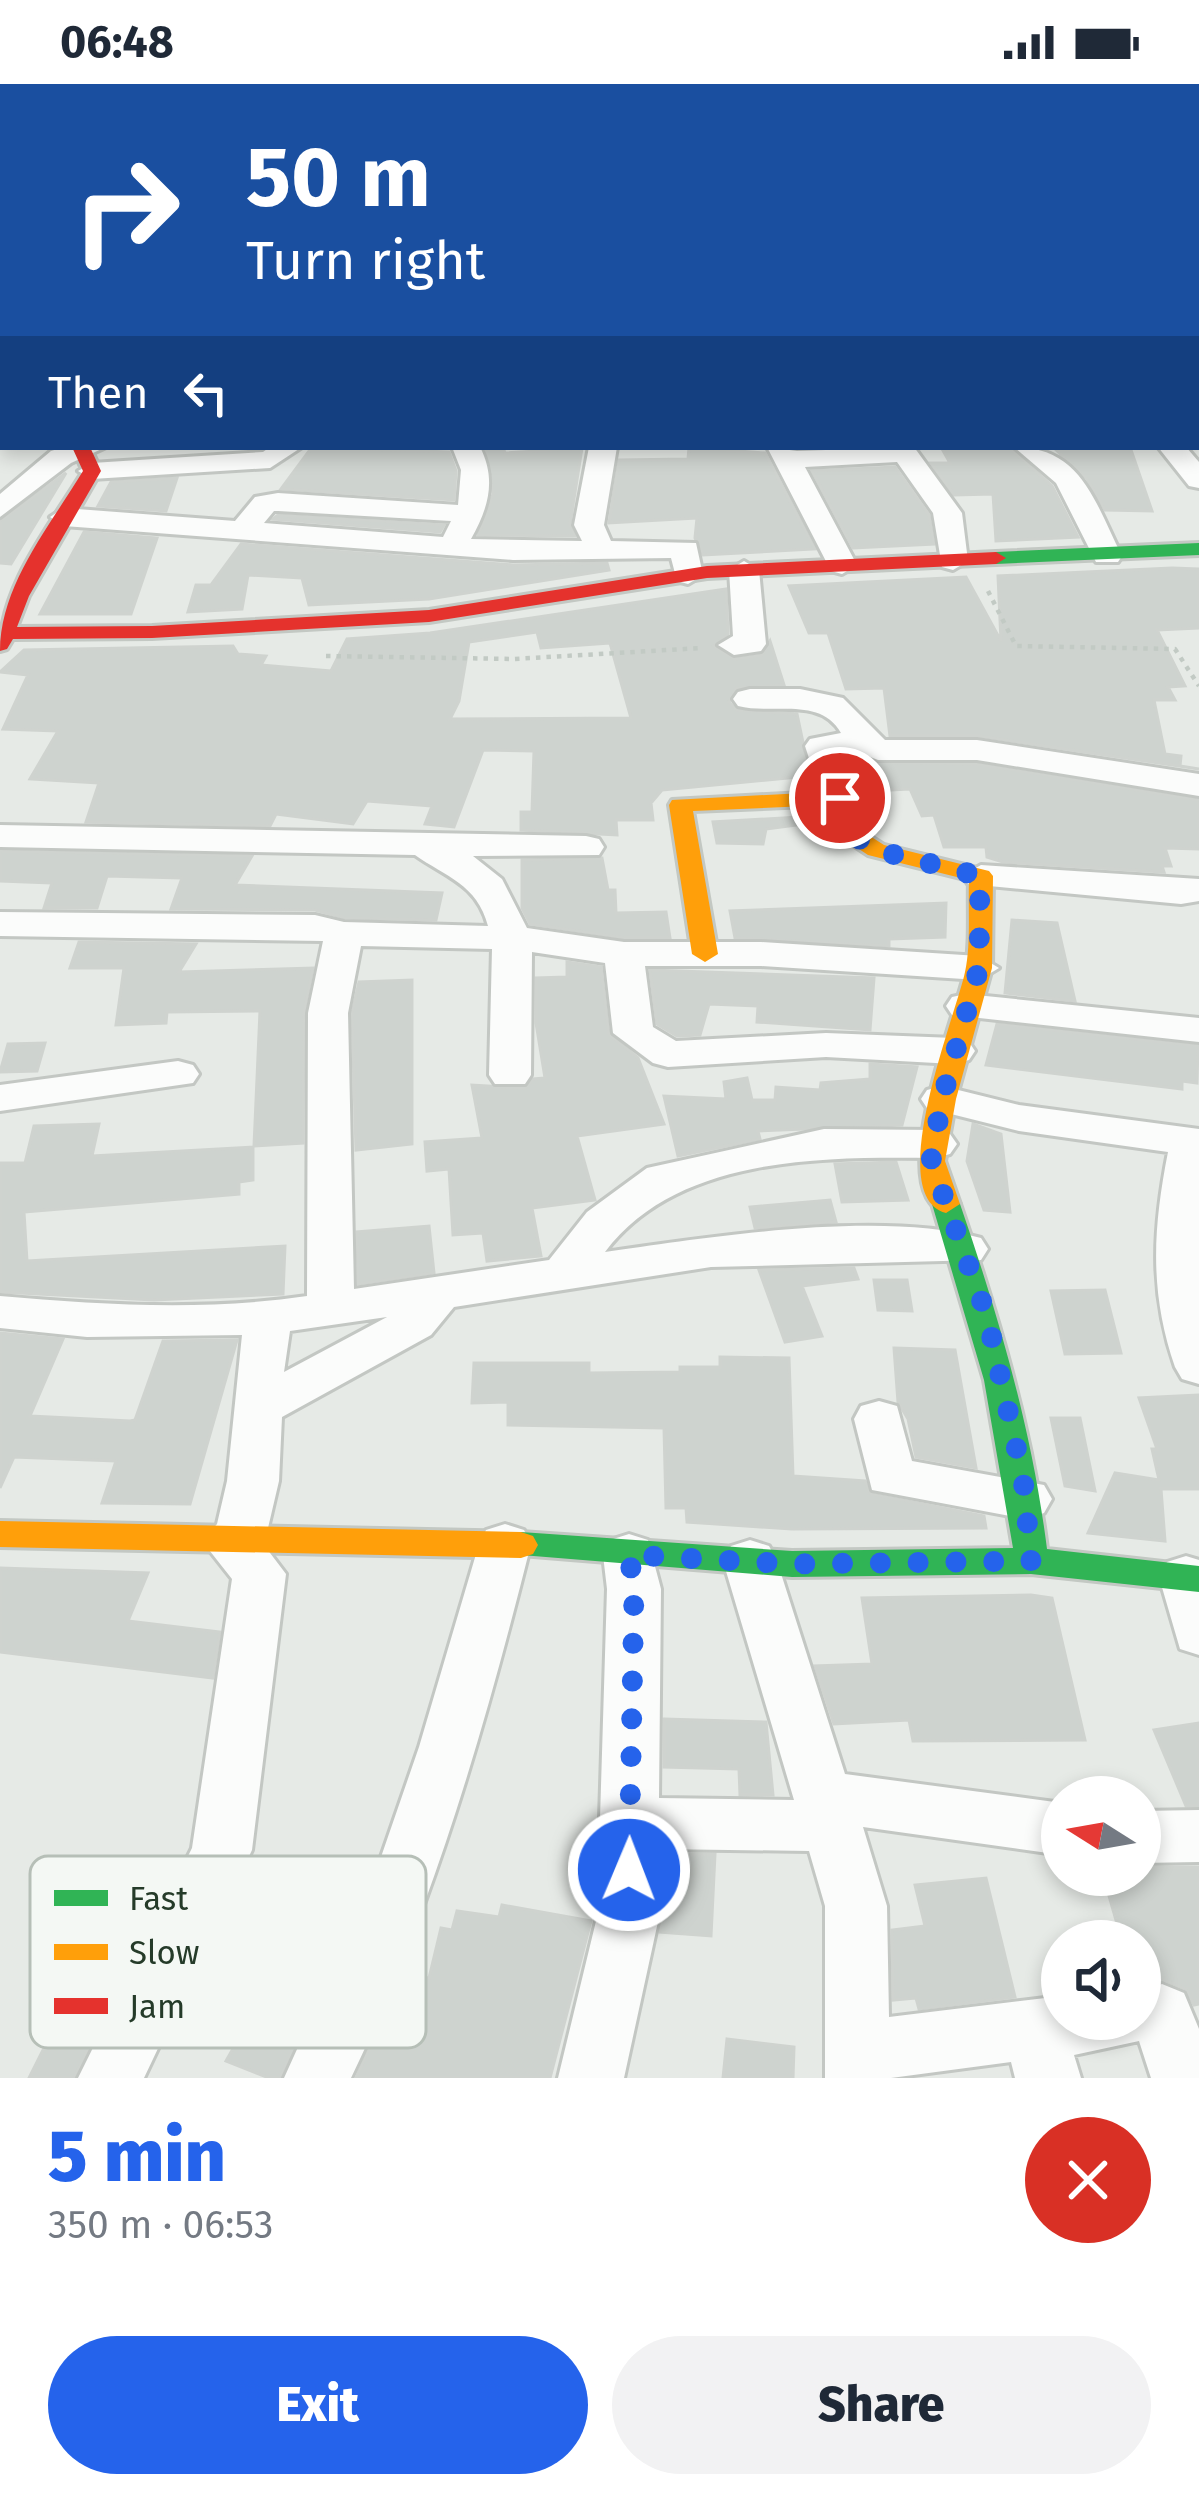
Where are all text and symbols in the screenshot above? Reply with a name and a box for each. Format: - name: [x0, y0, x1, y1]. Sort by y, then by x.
- text: 06:48: [60, 15, 174, 69]
- text: 50 m: [246, 127, 431, 228]
- icon: right: [48, 132, 204, 288]
- text: Turn right: [246, 229, 485, 293]
- icon: left: [173, 360, 239, 426]
- text: Then: [48, 366, 149, 420]
- pin: [789, 747, 891, 849]
- icon: arrive: [807, 765, 873, 831]
- north arrow: [1041, 1776, 1161, 1896]
- map controls: [1041, 1776, 1161, 2040]
- position arrow: [566, 1807, 692, 1933]
- legend: [30, 1856, 426, 2048]
- text: Fast: [129, 1879, 188, 1919]
- button: sound: [1041, 1920, 1161, 2040]
- text: Slow: [129, 1933, 199, 1973]
- text: Jam: [129, 1987, 185, 2027]
- text: 5 min: [48, 2114, 226, 2200]
- button: close: [1025, 2117, 1151, 2243]
- text: 350 m · 06:53: [48, 2202, 273, 2248]
- button: Exit: [48, 2336, 588, 2474]
- button: Share: [612, 2336, 1151, 2474]

